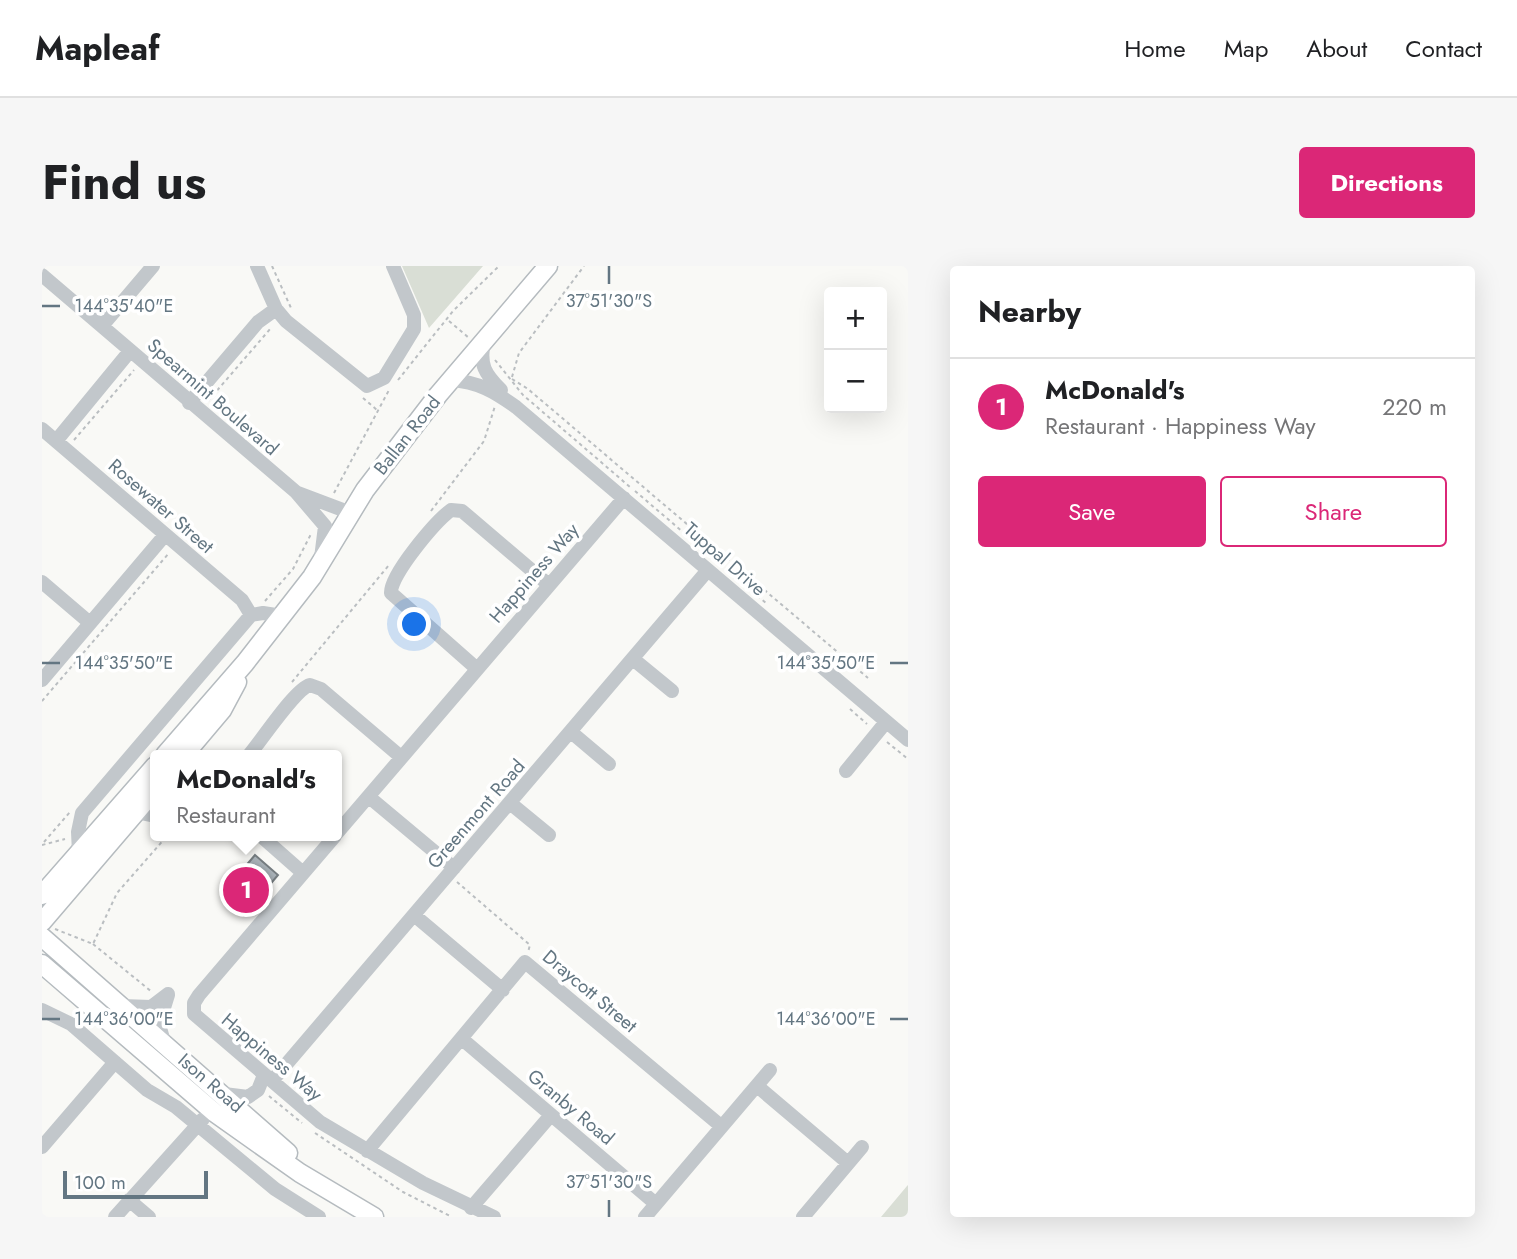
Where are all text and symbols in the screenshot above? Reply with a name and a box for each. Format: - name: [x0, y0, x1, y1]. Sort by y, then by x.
- text: Mapleaf: [35, 25, 160, 72]
- text: Home: [1124, 31, 1186, 66]
- text: Map: [1224, 31, 1268, 66]
- text: About: [1306, 31, 1367, 66]
- text: Contact: [1405, 31, 1482, 66]
- text: Find us: [42, 147, 206, 217]
- button: Directions: [1299, 147, 1475, 218]
- map controls: [824, 287, 887, 413]
- button: +: [824, 287, 887, 350]
- text: 37°51'30"S: [566, 288, 652, 314]
- text: Nearby: [978, 290, 1081, 333]
- text: 144°35'40"E: [75, 293, 173, 319]
- street label: Spearmint Boulevard: [141, 332, 285, 462]
- button: −: [824, 350, 887, 413]
- text: McDonald's: [1045, 371, 1185, 409]
- street label: Ballan Road: [367, 390, 447, 480]
- text: 1: [995, 390, 1007, 424]
- text: 220 m: [1382, 390, 1447, 424]
- text: Restaurant · Happiness Way: [1045, 409, 1316, 443]
- street label: Rosewater Street: [102, 452, 220, 560]
- button: Save: [978, 476, 1206, 547]
- button: Share: [1220, 476, 1447, 547]
- street label: Tuppal Drive: [678, 516, 772, 602]
- street label: Happiness Way: [483, 517, 585, 629]
- your location: [397, 607, 431, 641]
- text: 144°35'50"E: [75, 650, 173, 676]
- text: 144°35'50"E: [777, 650, 875, 676]
- popup: [150, 750, 342, 841]
- street label: Greenmont Road: [421, 753, 531, 875]
- text: McDonald's: [176, 760, 316, 798]
- text: Restaurant: [176, 798, 275, 832]
- pin: 1: [223, 864, 269, 916]
- street label: Draycott Street: [537, 943, 644, 1039]
- text: 144°36'00"E: [74, 1006, 174, 1032]
- text: 144°36'00"E: [776, 1006, 876, 1032]
- street label: Happiness Way: [216, 1007, 329, 1108]
- street label: Ison Road: [172, 1047, 250, 1119]
- street label: Granby Road: [522, 1063, 620, 1151]
- scale bar: [63, 1168, 208, 1200]
- text: 100 m: [74, 1169, 126, 1196]
- text: 37°51'30"S: [566, 1169, 652, 1195]

